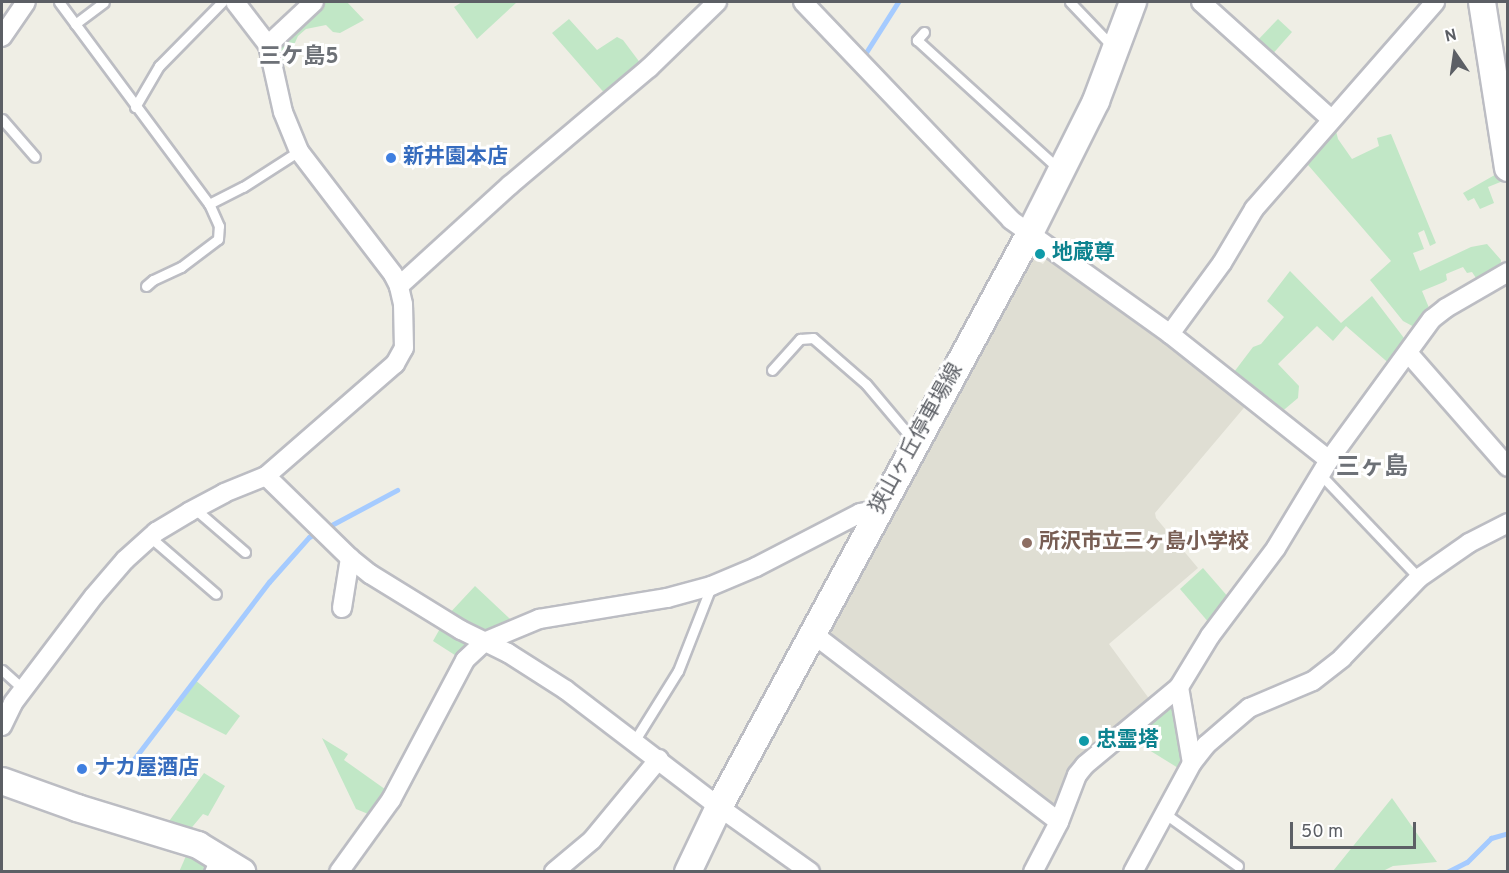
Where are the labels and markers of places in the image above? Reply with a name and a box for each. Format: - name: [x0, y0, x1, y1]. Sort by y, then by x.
- place label: 新井園本店: [403, 145, 508, 171]
- marker: 新井園本店: [384, 151, 398, 165]
- place label: 地蔵尊: [1052, 241, 1115, 267]
- marker: 地蔵尊: [1033, 247, 1047, 261]
- place label: 所沢市立三ヶ島小学校: [1039, 530, 1249, 556]
- marker: 所沢市立三ヶ島小学校: [1020, 536, 1034, 550]
- place label: 忠霊塔: [1096, 728, 1159, 754]
- marker: 忠霊塔: [1077, 734, 1091, 748]
- place label: ナカ屋酒店: [94, 756, 199, 782]
- marker: ナカ屋酒店: [75, 762, 89, 776]

